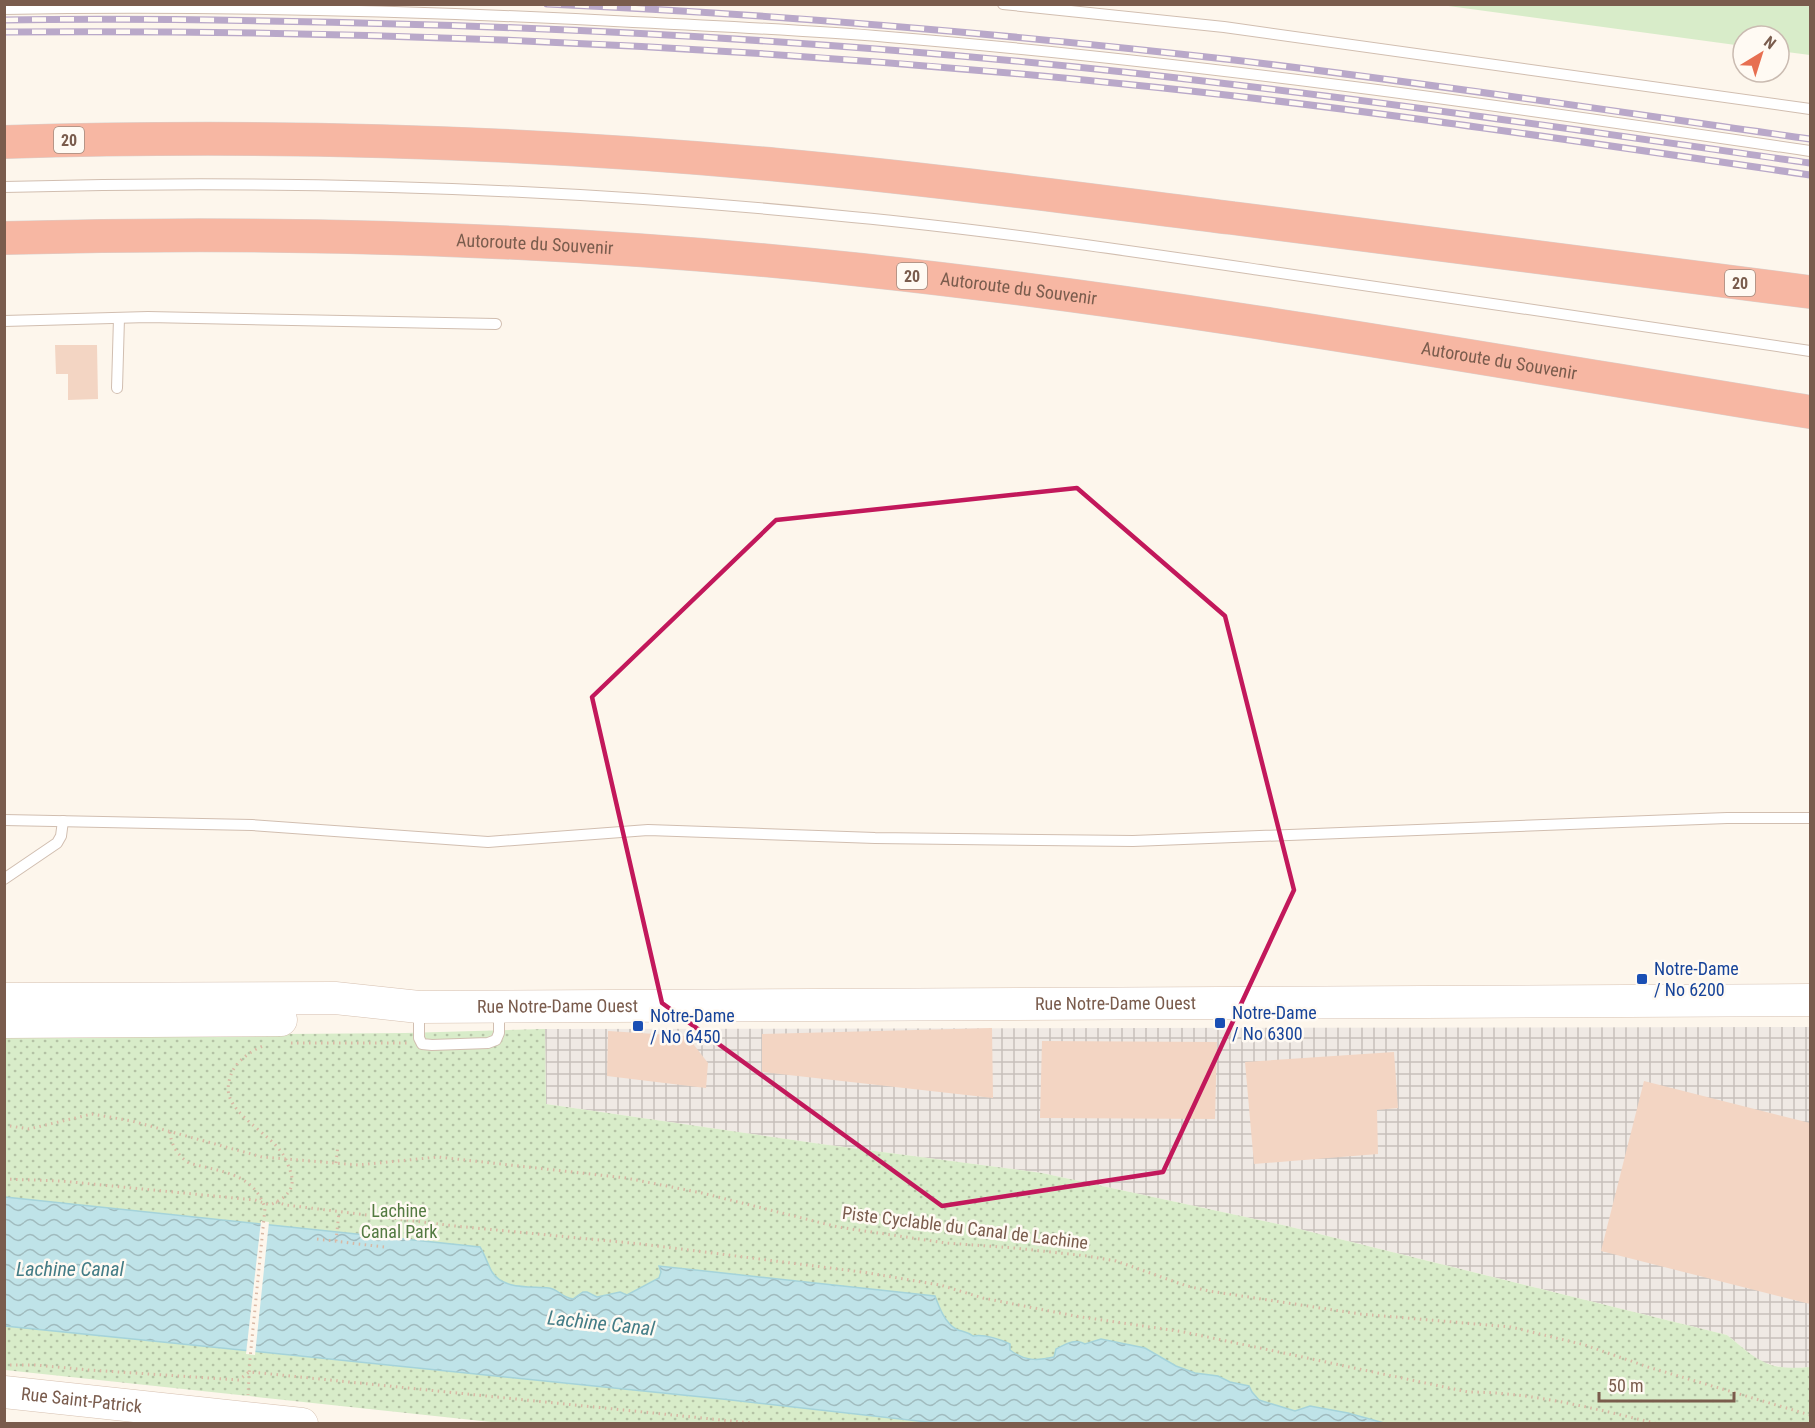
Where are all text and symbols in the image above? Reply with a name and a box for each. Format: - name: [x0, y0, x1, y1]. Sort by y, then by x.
- north arrow: [1731, 24, 1791, 84]
- text: N: [1760, 32, 1780, 53]
- road number: 20: [54, 127, 84, 153]
- street label: Autoroute du Souvenir: [456, 229, 615, 258]
- road number: 20: [897, 263, 927, 289]
- street label: Autoroute du Souvenir: [939, 268, 1099, 309]
- road number: 20: [1725, 270, 1755, 296]
- street label: Autoroute du Souvenir: [1420, 337, 1579, 384]
- place label: Notre-Dame / No 6200: [1654, 958, 1739, 1000]
- marker: Notre-Dame / No 6200: [1635, 972, 1649, 986]
- street label: Rue Notre-Dame Ouest: [1035, 992, 1196, 1014]
- street label: Rue Notre-Dame Ouest: [477, 995, 638, 1017]
- place label: Notre-Dame / No 6300: [1232, 1002, 1317, 1044]
- place label: Notre-Dame / No 6450: [650, 1005, 735, 1047]
- marker: Notre-Dame / No 6300: [1213, 1016, 1227, 1030]
- marker: Notre-Dame / No 6450: [631, 1019, 645, 1033]
- park label: Lachine Canal Park: [361, 1200, 437, 1242]
- street label: Piste Cyclable du Canal de Lachine: [841, 1202, 1089, 1253]
- water label: Lachine Canal: [16, 1257, 124, 1281]
- water label: Lachine Canal: [546, 1305, 656, 1341]
- scale bar: [1599, 1365, 1734, 1403]
- text: 50 m: [1608, 1375, 1643, 1396]
- street label: Rue Saint-Patrick: [20, 1383, 143, 1417]

